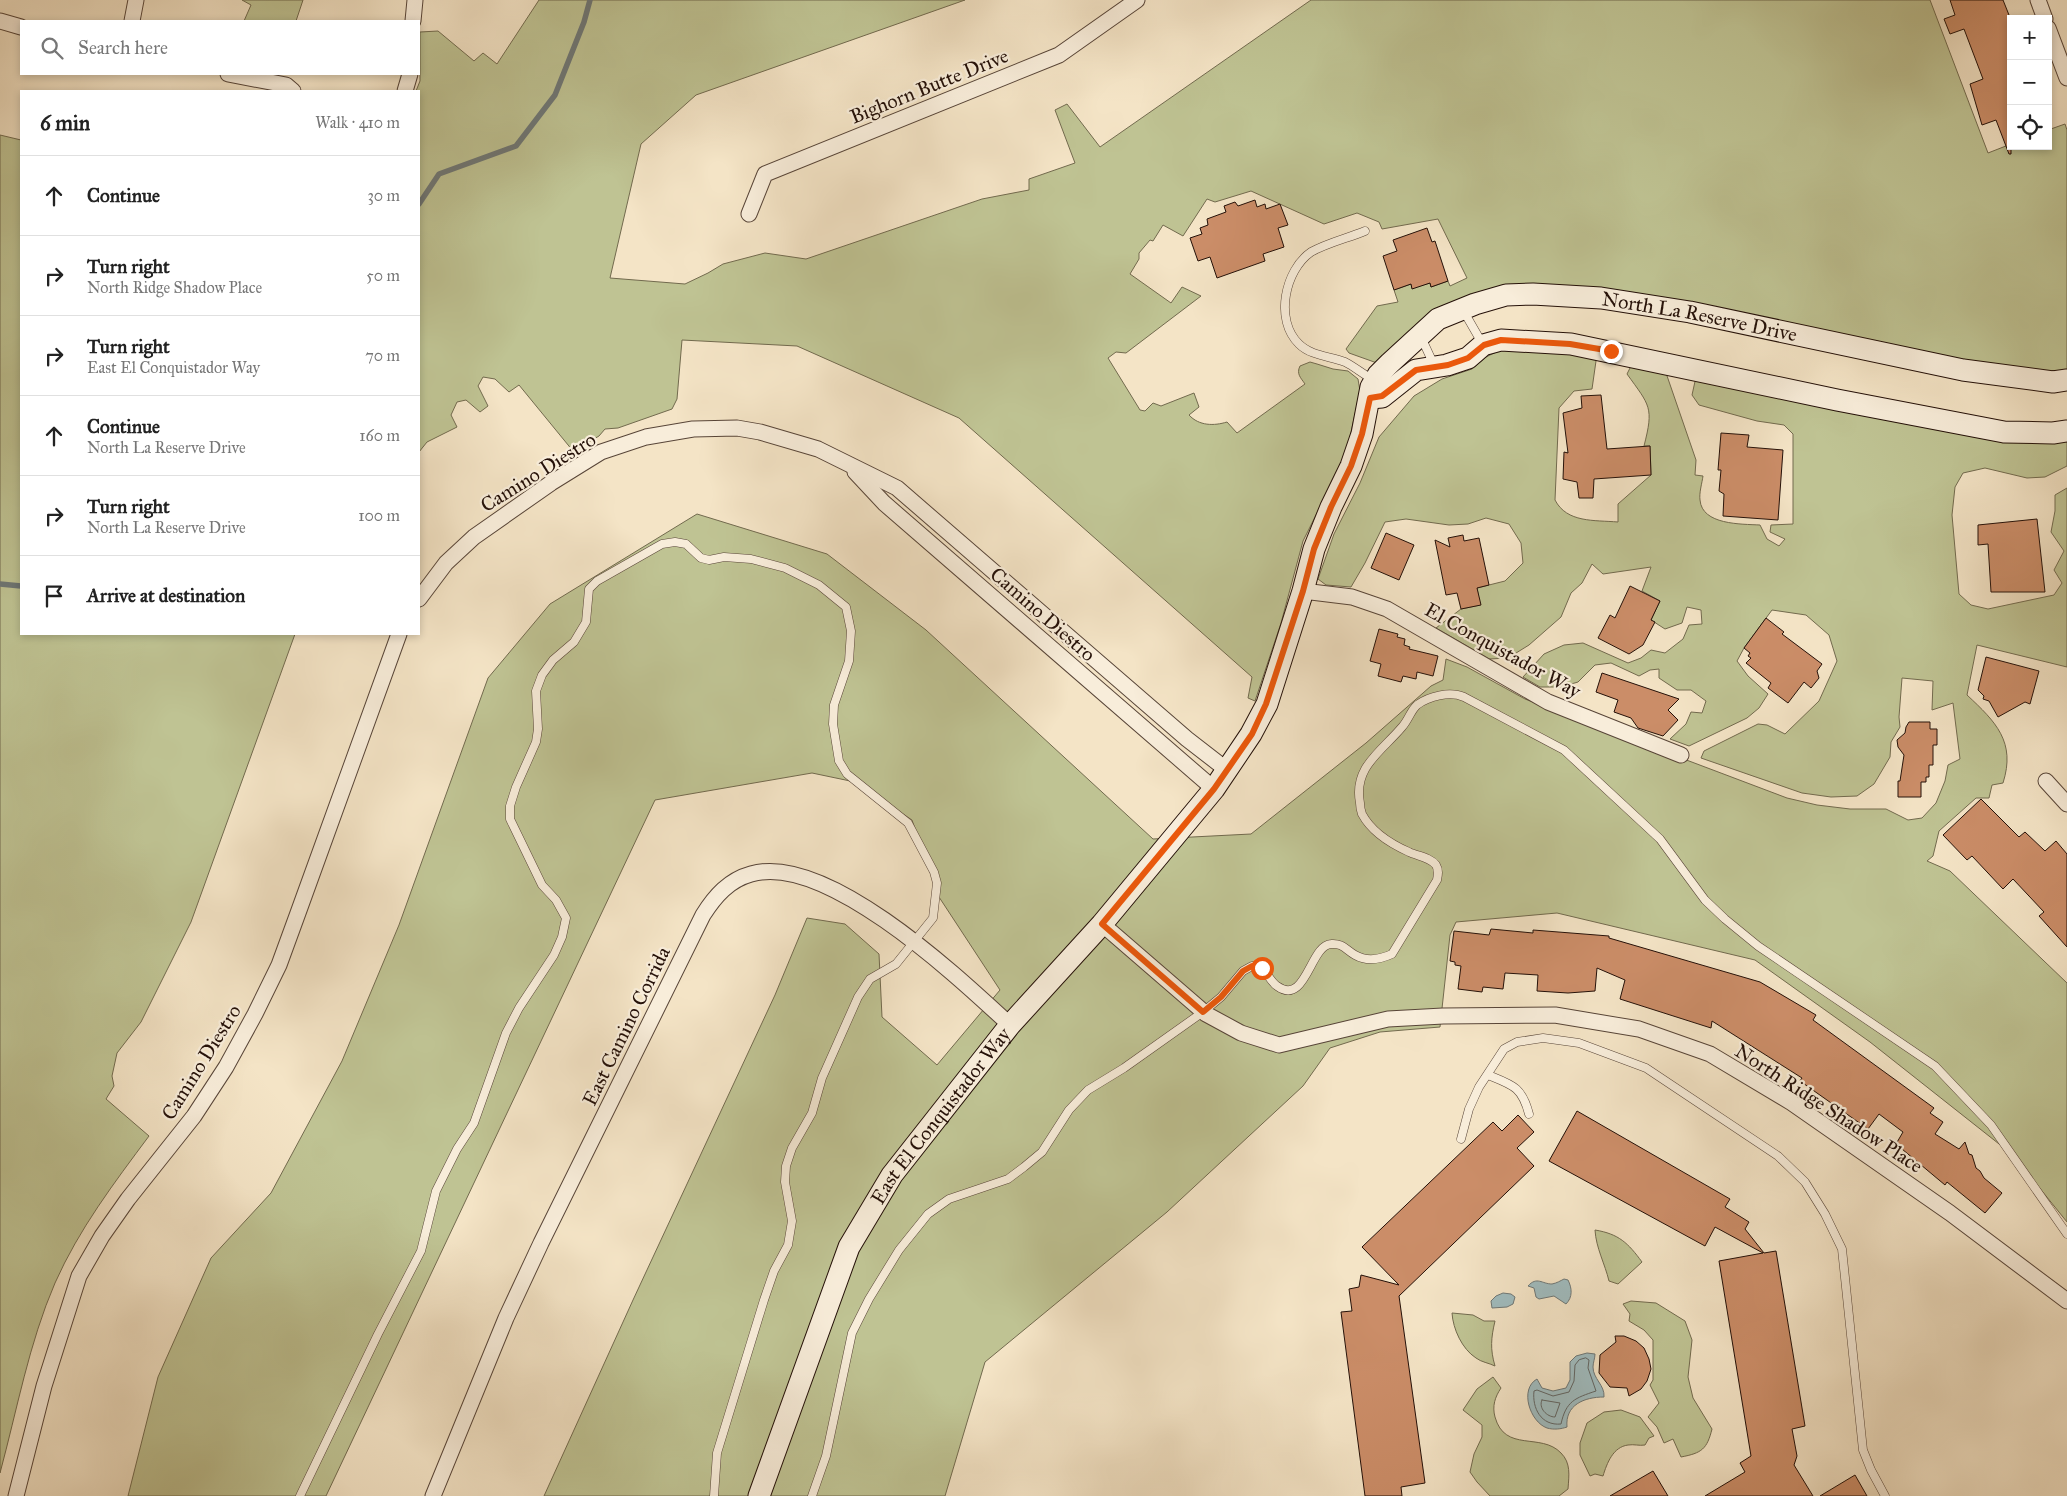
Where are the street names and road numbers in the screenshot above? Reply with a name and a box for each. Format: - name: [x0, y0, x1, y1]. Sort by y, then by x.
- street label: Bighorn Butte Drive: [846, 43, 1012, 130]
- street label: North La Reserve Drive: [1600, 286, 1799, 346]
- street label: Camino Diestro: [476, 427, 600, 517]
- street label: Camino Diestro: [986, 562, 1100, 666]
- street label: El Conquistador Way: [1420, 597, 1586, 704]
- street label: East Camino Corrida: [577, 942, 675, 1109]
- street label: Camino Diestro: [156, 1000, 246, 1124]
- street label: East El Conquistador Way: [865, 1022, 1016, 1208]
- street label: North Ridge Shadow Place: [1730, 1038, 1927, 1179]

